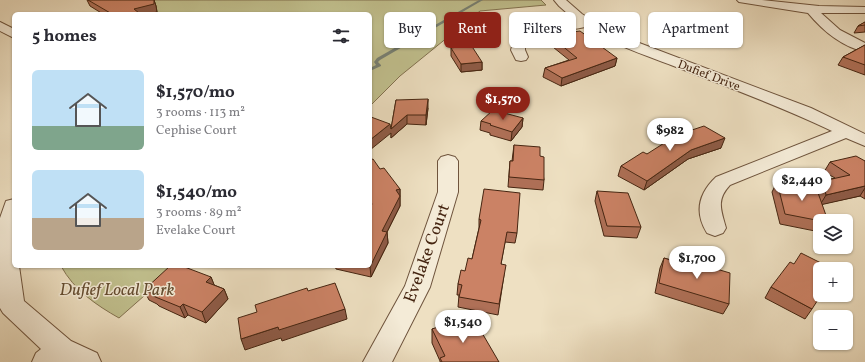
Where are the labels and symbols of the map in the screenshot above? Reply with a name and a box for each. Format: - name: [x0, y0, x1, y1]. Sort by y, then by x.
- street label: Dufief Drive: [675, 57, 742, 95]
- pin: $1,570: [470, 87, 536, 121]
- pin: $982: [646, 118, 694, 152]
- pin: $2,440: [769, 168, 835, 202]
- street label: Evelake Court: [399, 201, 456, 306]
- pin: $1,700: [664, 246, 730, 280]
- park label: Dufief Local Park: [60, 279, 175, 302]
- pin: $1,540: [430, 310, 496, 344]

